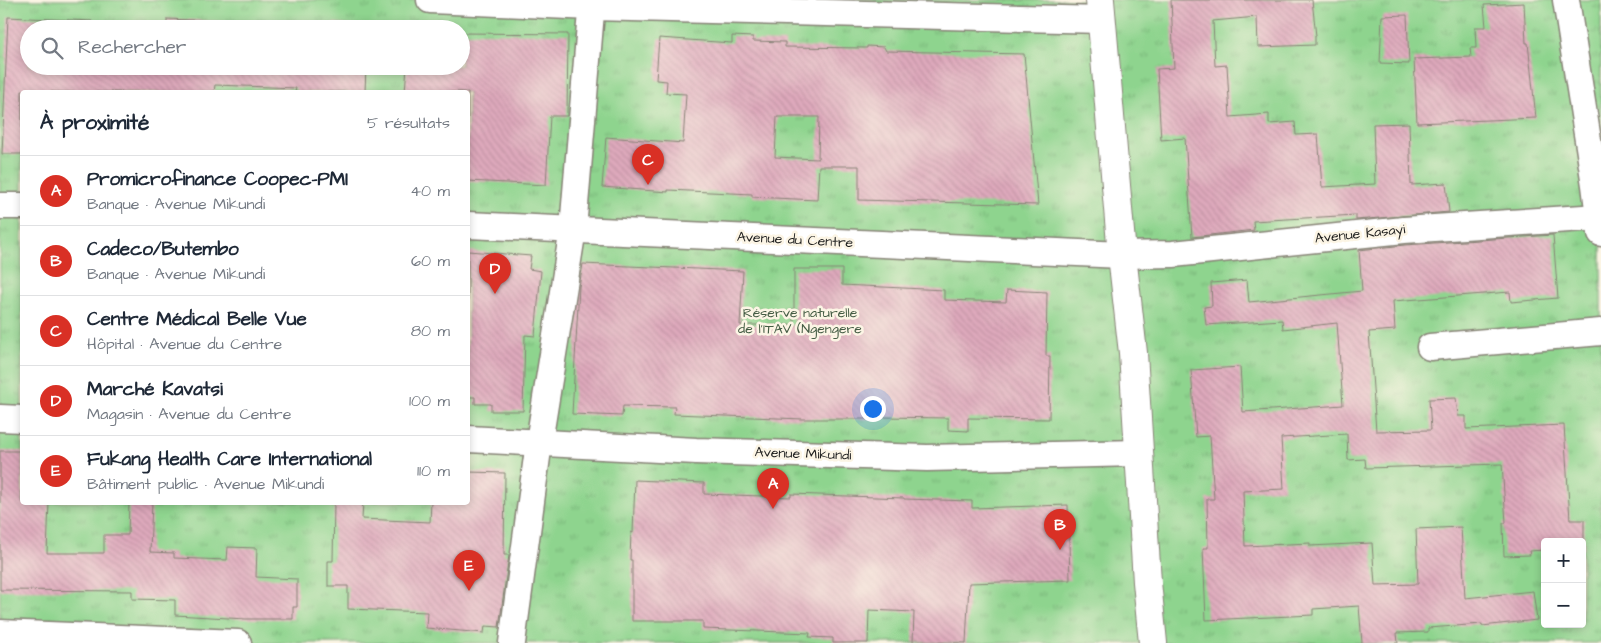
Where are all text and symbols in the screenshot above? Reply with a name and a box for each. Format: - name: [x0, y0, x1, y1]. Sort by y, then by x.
- search box: [20, 20, 470, 75]
- icon: search: [38, 34, 66, 62]
- text: Rechercher: [78, 34, 186, 61]
- text: À proximité: [40, 108, 149, 137]
- text: 5 résultats: [367, 112, 450, 134]
- pin: C: [632, 144, 664, 185]
- text: Promicrofinance Coopec-PMI: [87, 166, 348, 193]
- text: A: [51, 180, 61, 202]
- text: 40 m: [410, 180, 450, 202]
- text: Banque · Avenue Mikundi: [87, 193, 265, 215]
- street label: Avenue Kasayi: [1314, 219, 1406, 249]
- street label: Avenue du Centre: [736, 227, 854, 253]
- text: Cadeco/Butembo: [87, 236, 239, 263]
- text: B: [50, 250, 62, 272]
- text: 60 m: [411, 250, 450, 272]
- pin: D: [479, 253, 511, 294]
- text: Banque · Avenue Mikundi: [87, 263, 265, 285]
- park label: Réserve naturelle de l'ITAV (Ngengere: [738, 303, 862, 339]
- text: Centre Médical Belle Vue: [87, 306, 307, 333]
- text: C: [50, 320, 62, 342]
- text: 80 m: [411, 320, 450, 342]
- text: Hôpital · Avenue du Centre: [87, 333, 282, 355]
- text: Marché Kavatsi: [87, 376, 223, 403]
- text: D: [51, 390, 61, 412]
- text: 100 m: [409, 390, 450, 412]
- your location: [860, 396, 886, 422]
- text: Magasin · Avenue du Centre: [87, 403, 291, 425]
- street label: Avenue Mikundi: [754, 442, 852, 466]
- text: Fukang Health Care International: [87, 446, 372, 473]
- text: E: [51, 460, 61, 482]
- text: 110 m: [417, 460, 450, 482]
- pin: A: [757, 468, 789, 509]
- text: Bâtiment public · Avenue Mikundi: [87, 473, 324, 495]
- pin: B: [1044, 509, 1076, 550]
- map controls: [1541, 538, 1586, 628]
- button: +: [1541, 538, 1586, 583]
- pin: E: [453, 550, 485, 591]
- button: −: [1541, 583, 1586, 628]

